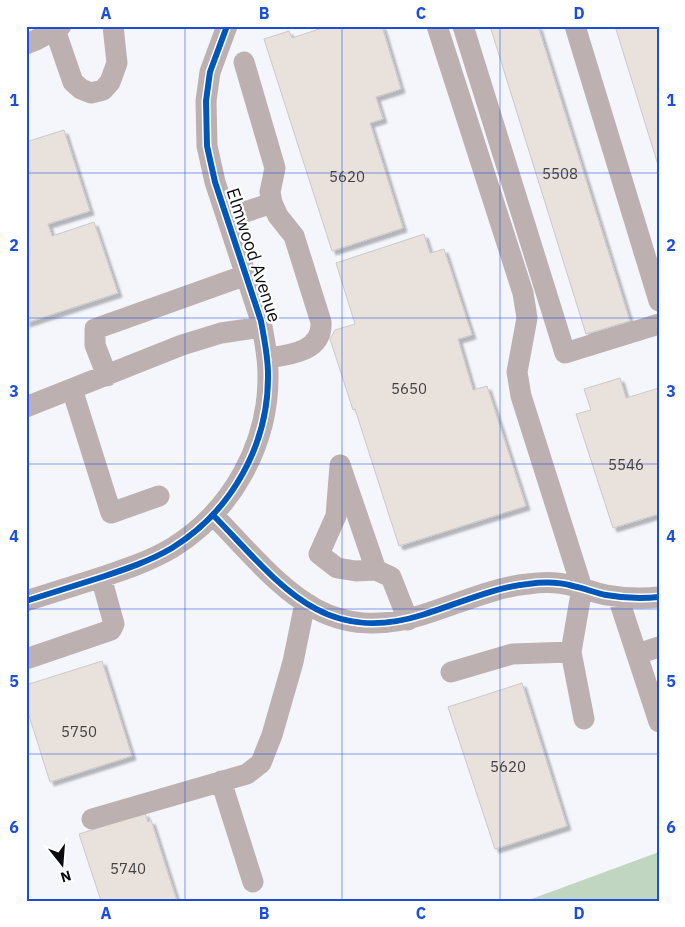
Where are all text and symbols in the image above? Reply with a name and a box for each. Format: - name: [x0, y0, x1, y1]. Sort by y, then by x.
- text: A: [101, 3, 112, 23]
- text: B: [259, 3, 270, 23]
- text: C: [416, 3, 426, 23]
- text: D: [573, 3, 585, 23]
- text: 1: [9, 90, 19, 110]
- text: 1: [666, 90, 676, 110]
- house number: 5508: [542, 164, 578, 183]
- house number: 5620: [329, 167, 365, 186]
- street label: Elmwood Avenue: [221, 185, 287, 325]
- text: 2: [9, 235, 19, 255]
- text: 2: [666, 235, 676, 255]
- house number: 5650: [391, 379, 427, 398]
- text: 3: [9, 381, 19, 401]
- text: 3: [666, 381, 676, 401]
- house number: 5546: [608, 455, 644, 474]
- text: 4: [9, 526, 19, 546]
- text: 4: [666, 526, 676, 546]
- text: 5: [9, 671, 19, 691]
- text: 5: [666, 671, 676, 691]
- house number: 5750: [61, 722, 97, 741]
- house number: 5620: [490, 757, 526, 776]
- text: 6: [9, 817, 19, 837]
- text: 6: [666, 817, 676, 837]
- north arrow: [38, 840, 88, 890]
- house number: 5740: [110, 859, 146, 878]
- text: N: [58, 866, 73, 887]
- text: A: [101, 903, 112, 923]
- text: B: [259, 903, 270, 923]
- text: C: [416, 903, 426, 923]
- text: D: [573, 903, 585, 923]

